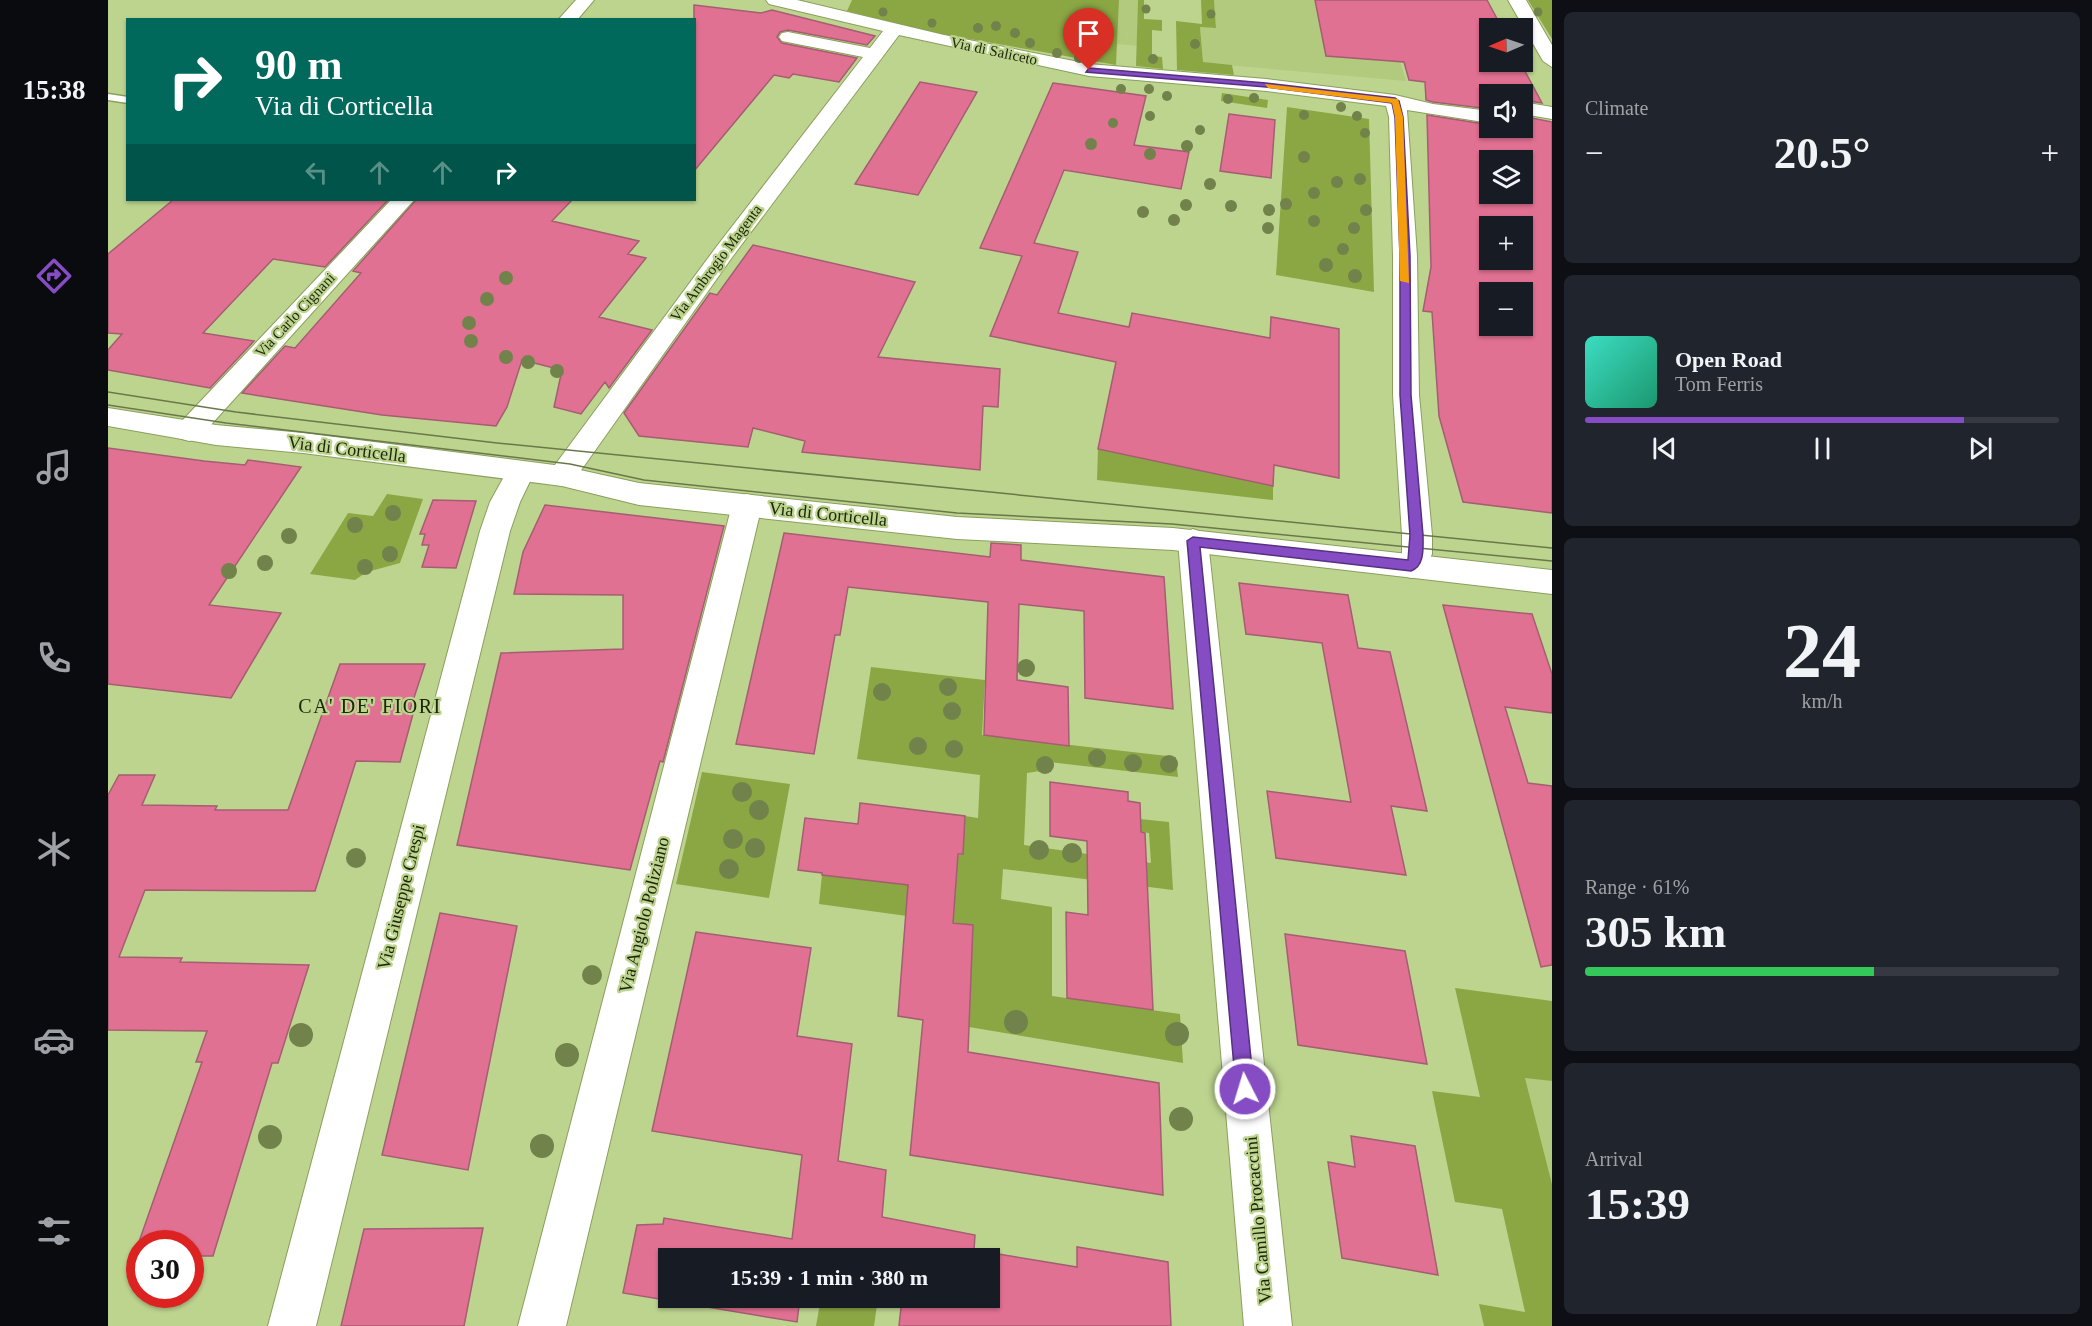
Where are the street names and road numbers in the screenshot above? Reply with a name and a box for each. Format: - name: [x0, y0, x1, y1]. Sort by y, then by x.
- street label: Via di Saliceto: [949, 34, 1039, 68]
- street label: Via Ambrogio Magenta: [667, 201, 765, 324]
- street label: Via Carlo Cignani: [252, 270, 338, 360]
- street label: Via di Corticella: [287, 432, 407, 466]
- street label: Via di Corticella: [768, 498, 888, 530]
- street label: Via Giuseppe Crespi: [373, 822, 429, 972]
- street label: Via Angiolo Poliziano: [615, 835, 673, 995]
- street label: Via Camillo Procaccini: [1241, 1136, 1275, 1304]

